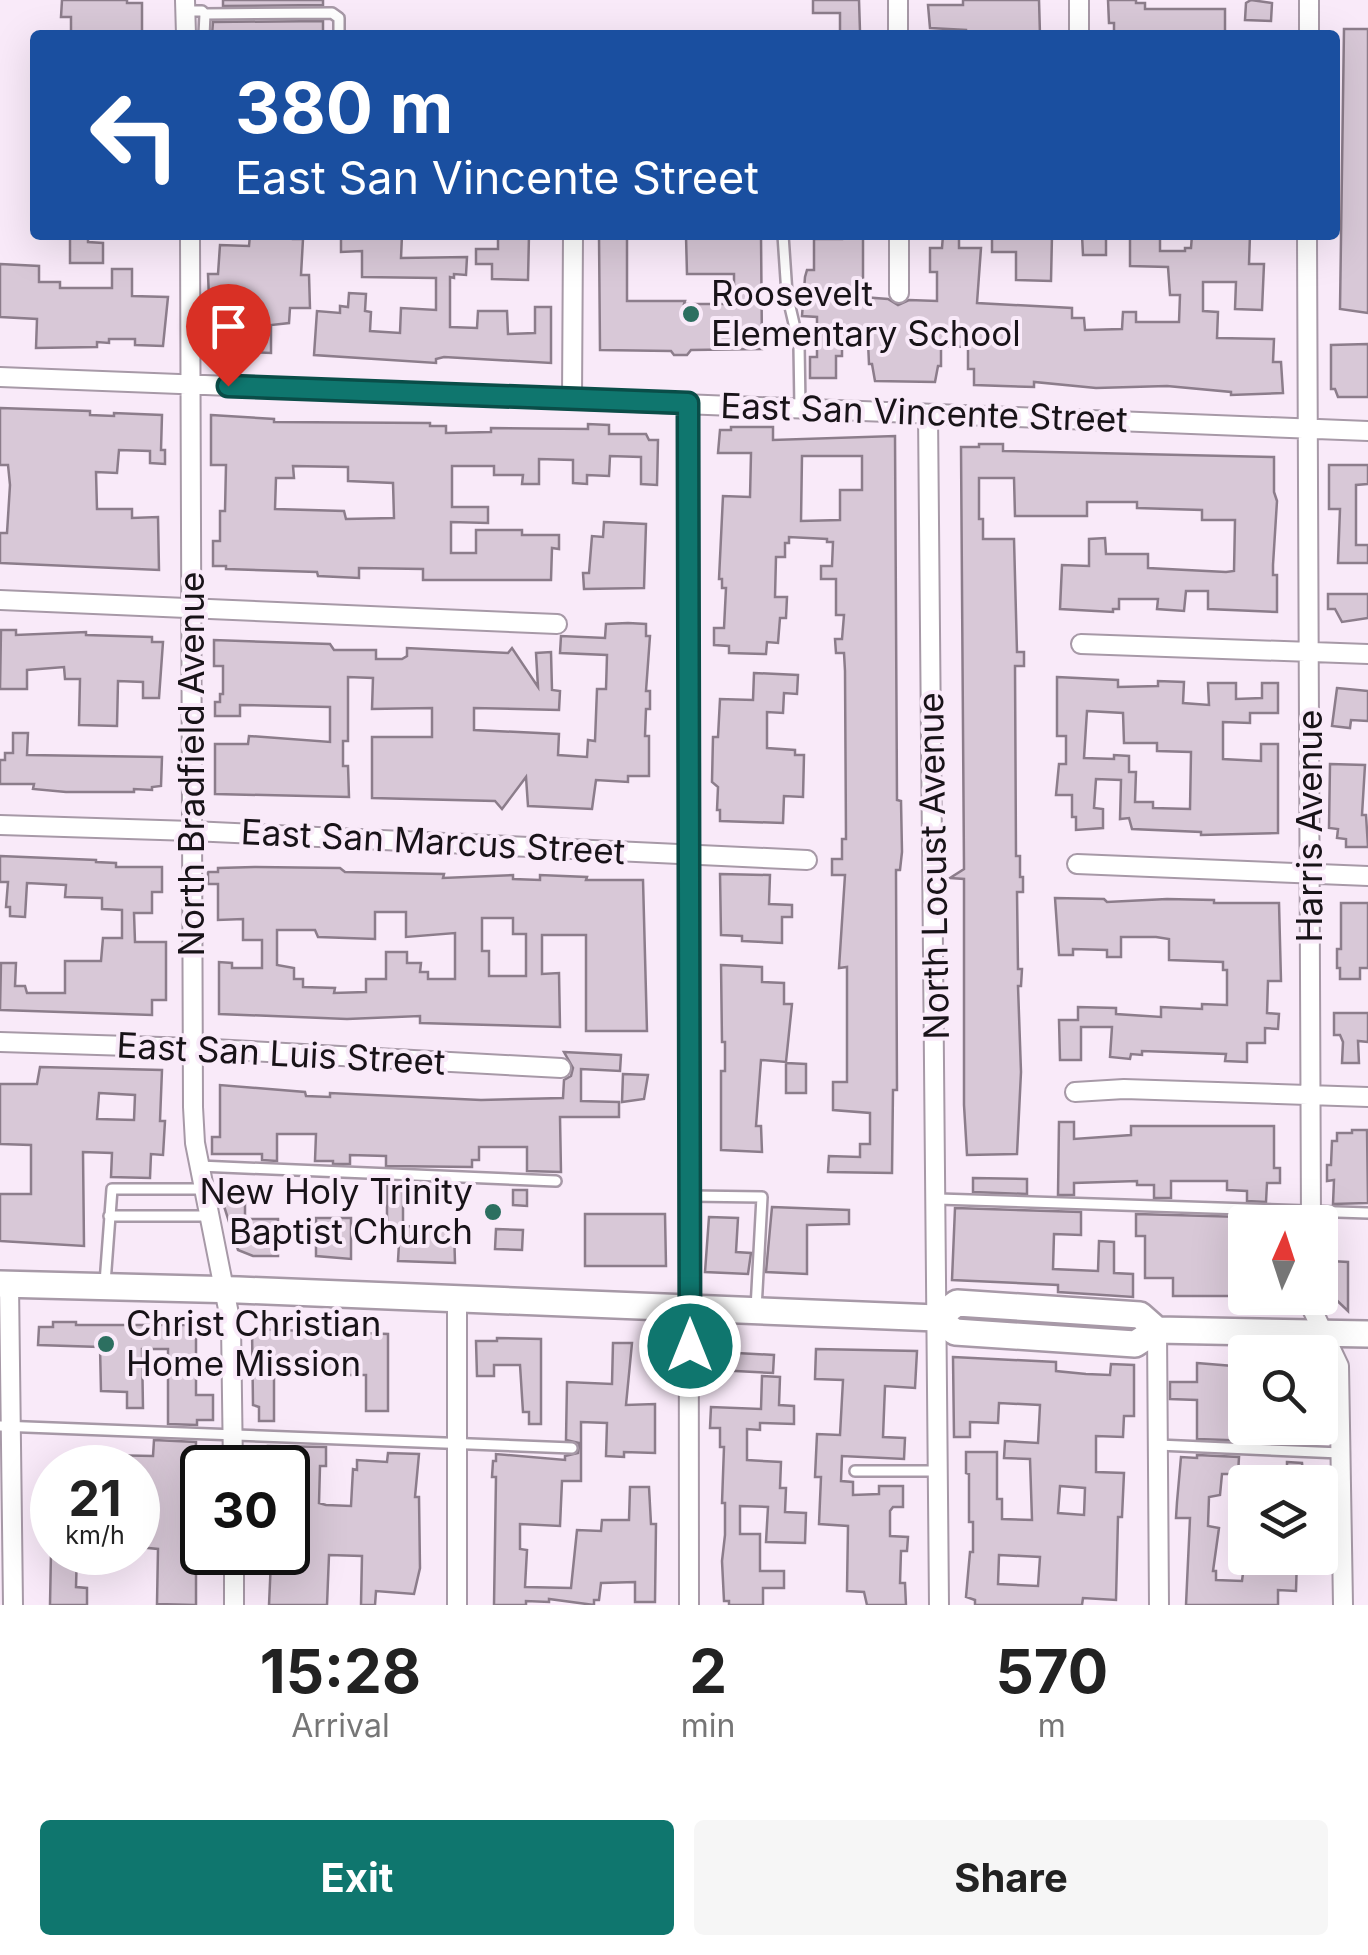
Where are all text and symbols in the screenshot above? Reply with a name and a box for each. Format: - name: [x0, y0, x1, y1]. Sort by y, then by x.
- text: 380 m: [235, 65, 453, 150]
- icon: left: [70, 70, 200, 200]
- text: East San Vincente Street: [235, 150, 759, 205]
- place label: Roosevelt Elementary School: [711, 272, 1021, 354]
- pin: [186, 284, 271, 387]
- icon: arrive: [201, 299, 256, 354]
- marker: Roosevelt Elementary School: [680, 303, 702, 325]
- street label: East San Vincente Street: [720, 384, 1128, 440]
- street label: North Bradfield Avenue: [170, 572, 212, 956]
- street label: North Locust Avenue: [909, 692, 957, 1040]
- street label: Harris Avenue: [1288, 710, 1330, 942]
- street label: East San Marcus Street: [240, 810, 626, 872]
- street label: East San Luis Street: [116, 1023, 446, 1083]
- place label: New Holy Trinity Baptist Church: [199, 1170, 473, 1252]
- marker: New Holy Trinity Baptist Church: [482, 1201, 504, 1223]
- north arrow: [1228, 1205, 1338, 1315]
- map controls: [1228, 1205, 1338, 1575]
- position arrow: [638, 1294, 742, 1398]
- place label: Christ Christian Home Mission: [126, 1302, 381, 1384]
- marker: Christ Christian Home Mission: [95, 1333, 117, 1355]
- button: search: [1228, 1335, 1338, 1445]
- speed limit sign: 30: [180, 1445, 310, 1575]
- button: layers: [1228, 1465, 1338, 1575]
- text: 21: [68, 1468, 122, 1528]
- text: km/h: [65, 1520, 125, 1550]
- text: 15:28: [260, 1635, 421, 1707]
- text: 2: [689, 1635, 727, 1707]
- text: 570: [995, 1635, 1108, 1707]
- text: Arrival: [291, 1706, 390, 1745]
- text: min: [681, 1706, 736, 1745]
- text: m: [1038, 1706, 1066, 1745]
- button: Exit: [40, 1820, 674, 1935]
- button: Share: [694, 1820, 1328, 1935]

